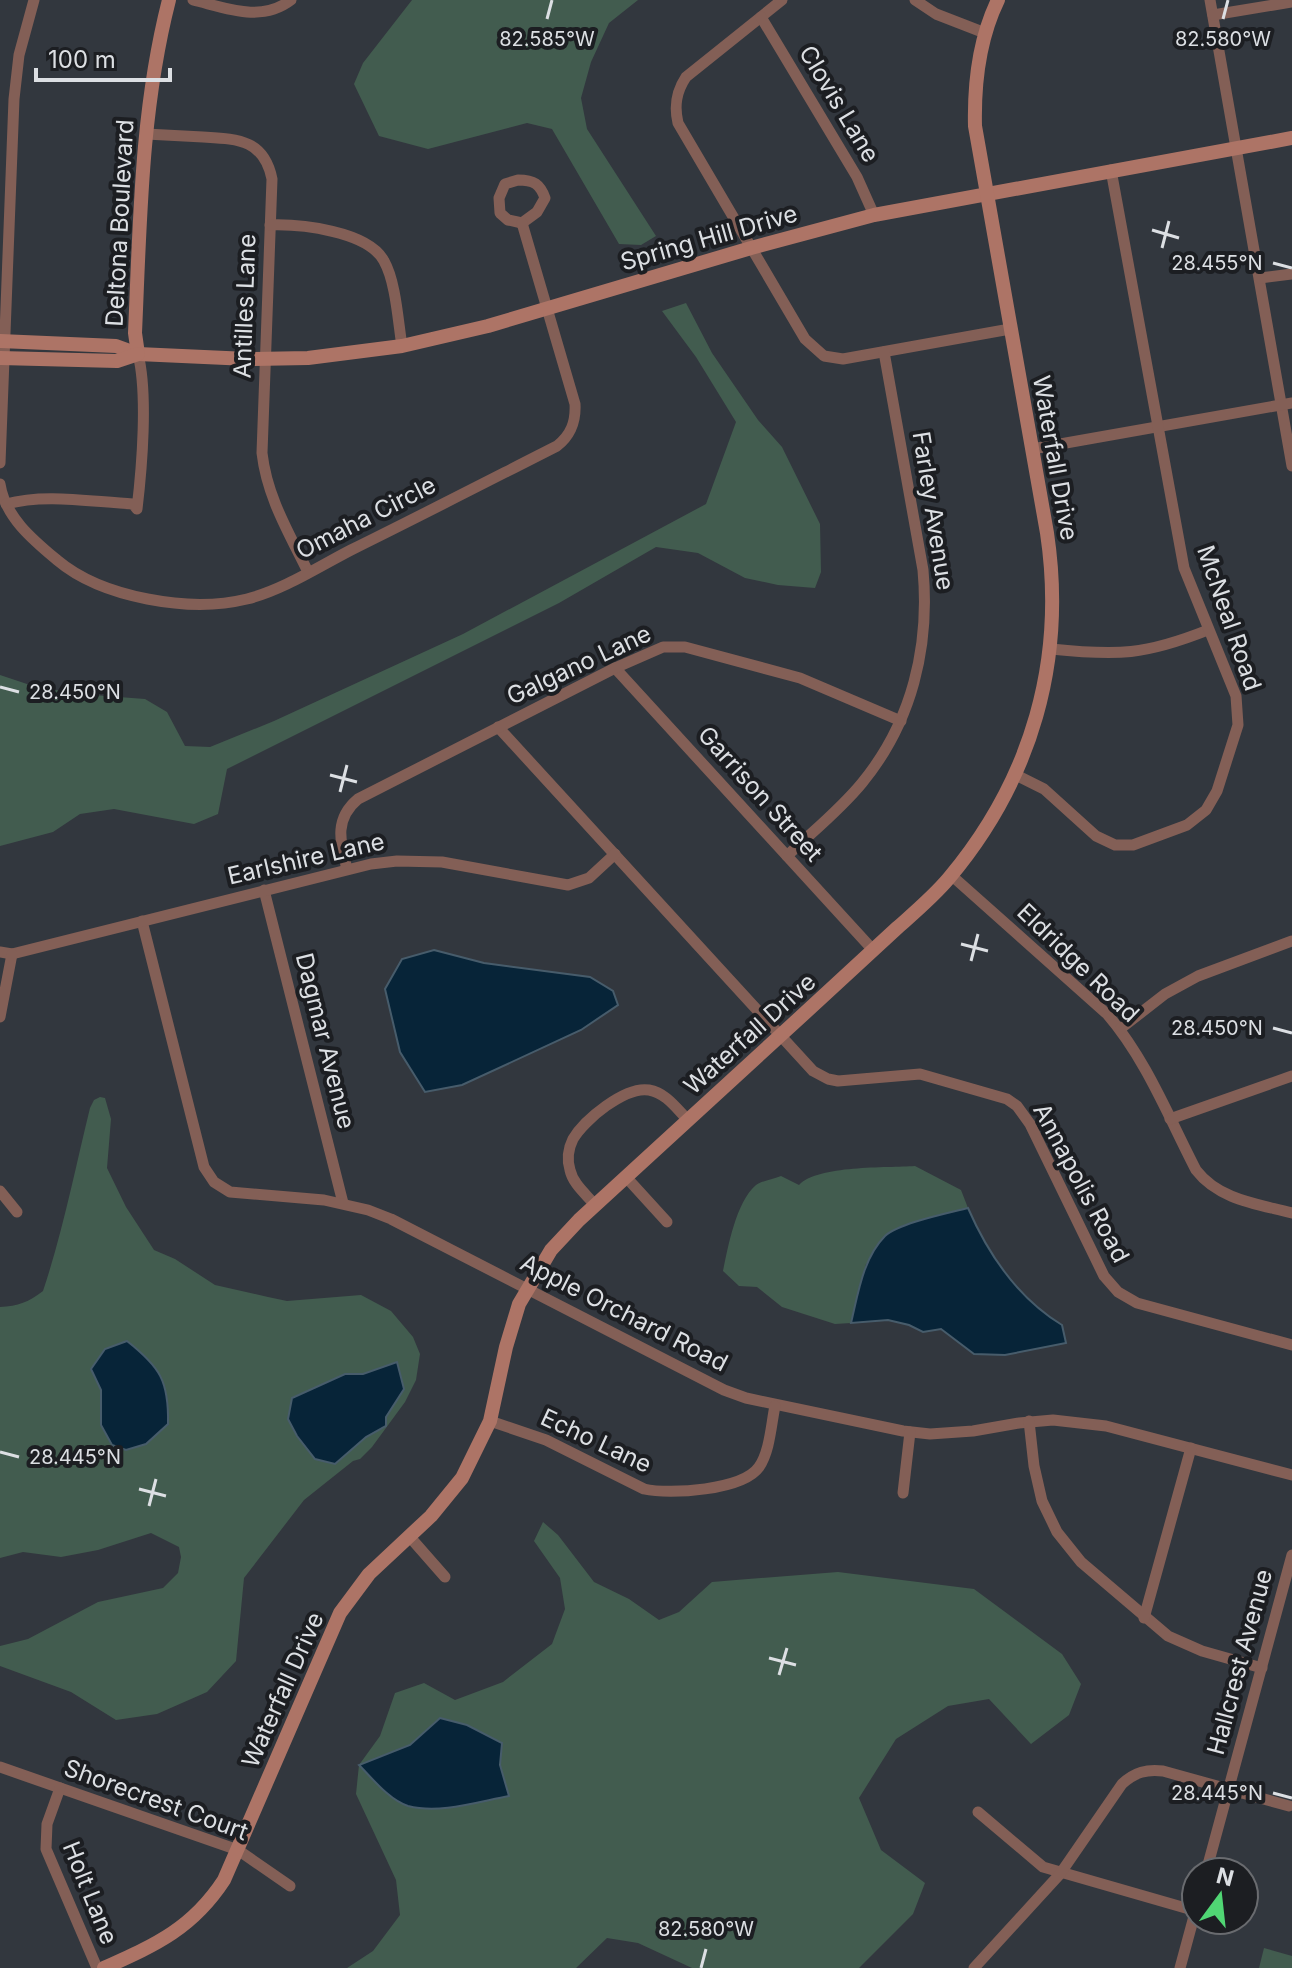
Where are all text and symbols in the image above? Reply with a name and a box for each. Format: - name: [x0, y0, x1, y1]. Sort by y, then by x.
- text: 82.585°W: [499, 27, 595, 51]
- text: 82.580°W: [1175, 27, 1271, 51]
- scale bar: [36, 32, 170, 82]
- street label: Clovis Lane: [793, 40, 886, 167]
- text: 100 m: [48, 45, 116, 74]
- street label: Deltona Boulevard: [100, 119, 139, 327]
- street label: Spring Hill Drive: [617, 198, 801, 277]
- street label: Antilles Lane: [227, 233, 262, 379]
- text: 28.455°N: [1171, 251, 1263, 275]
- street label: Waterfall Drive: [1027, 373, 1084, 543]
- street label: Farley Avenue: [907, 429, 960, 592]
- street label: Omaha Circle: [291, 470, 440, 565]
- street label: McNeal Road: [1191, 541, 1268, 694]
- street label: Galgano Lane: [502, 618, 656, 711]
- text: 28.450°N: [29, 680, 121, 704]
- street label: Garrison Street: [692, 720, 829, 867]
- street label: Earlshire Lane: [224, 826, 387, 891]
- street label: Eldridge Road: [1011, 897, 1145, 1028]
- street label: Dagmar Avenue: [290, 950, 361, 1132]
- street label: Waterfall Drive: [678, 967, 821, 1100]
- text: 28.450°N: [1171, 1016, 1263, 1040]
- street label: Annapolis Road: [1027, 1098, 1136, 1267]
- street label: Apple Orchard Road: [516, 1248, 733, 1377]
- street label: Echo Lane: [536, 1402, 656, 1479]
- text: 28.445°N: [29, 1445, 121, 1469]
- street label: Hallcrest Avenue: [1201, 1566, 1278, 1758]
- street label: Waterfall Drive: [235, 1608, 330, 1772]
- street label: Shorecrest Court: [60, 1753, 252, 1846]
- text: 28.445°N: [1171, 1781, 1263, 1805]
- street label: Holt Lane: [57, 1837, 124, 1948]
- north arrow: [1180, 1856, 1260, 1936]
- text: N: [1214, 1862, 1237, 1891]
- text: 82.580°W: [658, 1917, 754, 1941]

